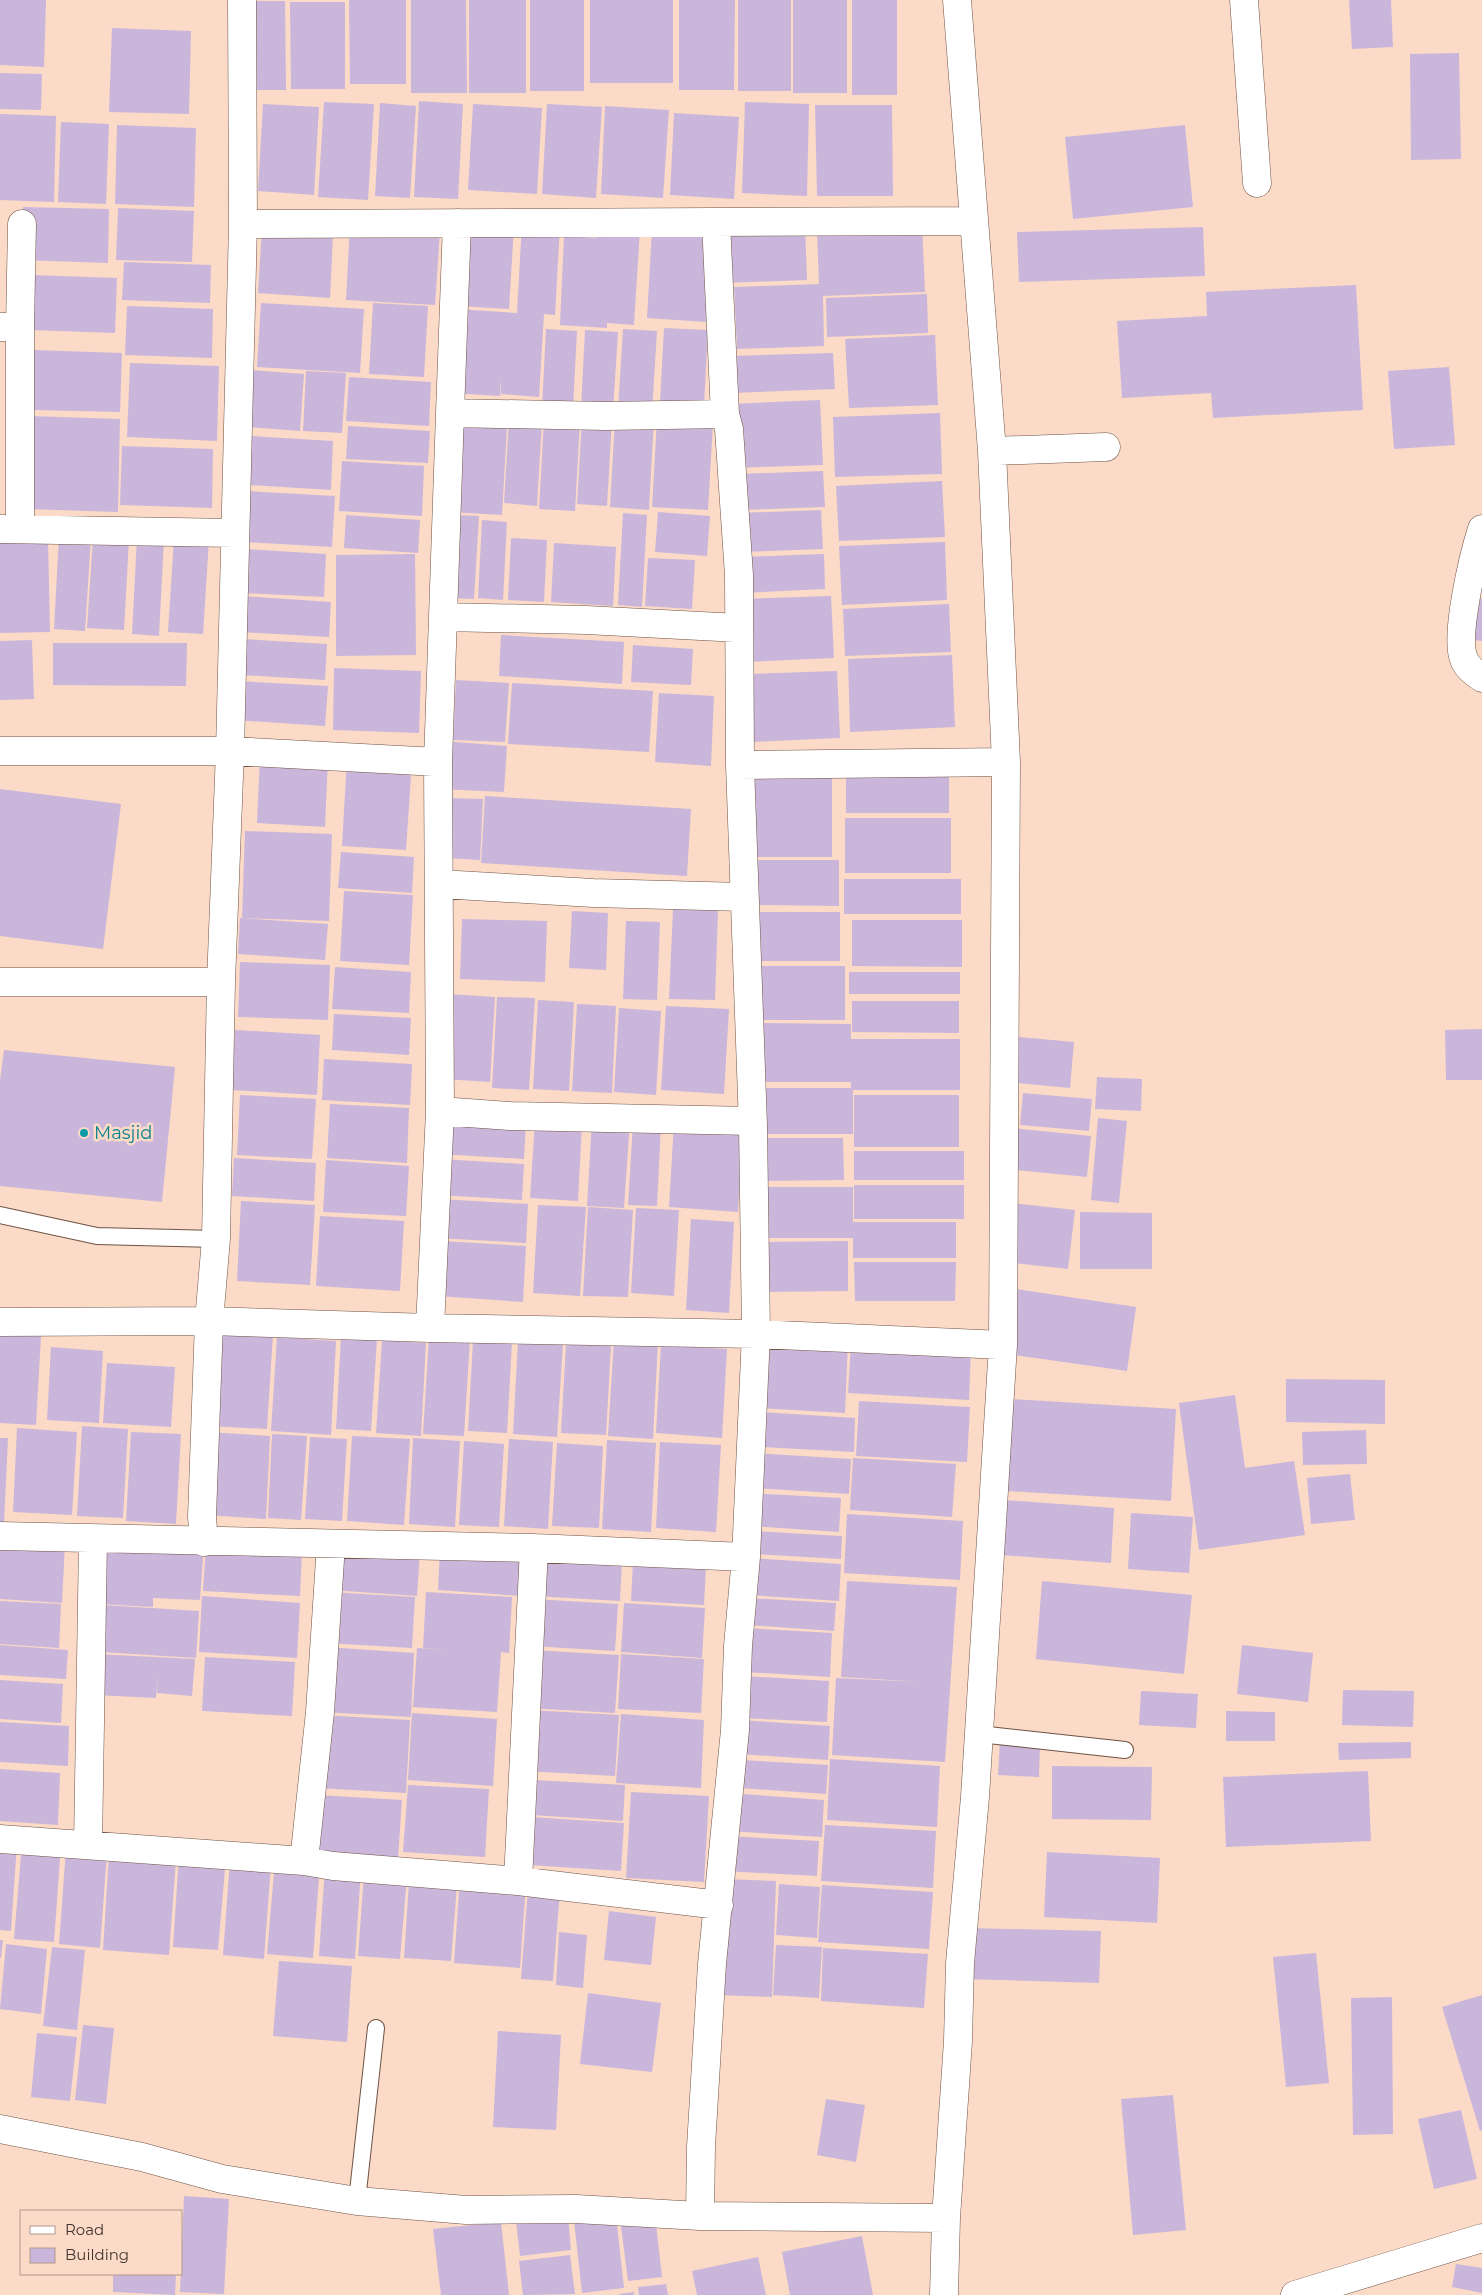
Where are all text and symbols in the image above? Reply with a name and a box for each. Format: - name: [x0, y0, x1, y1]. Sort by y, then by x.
- place label: Masjid: [94, 1122, 153, 1144]
- marker: Masjid: [78, 1127, 90, 1139]
- legend: [20, 2210, 182, 2275]
- text: Road: [65, 2220, 104, 2239]
- text: Building: [65, 2245, 129, 2264]

